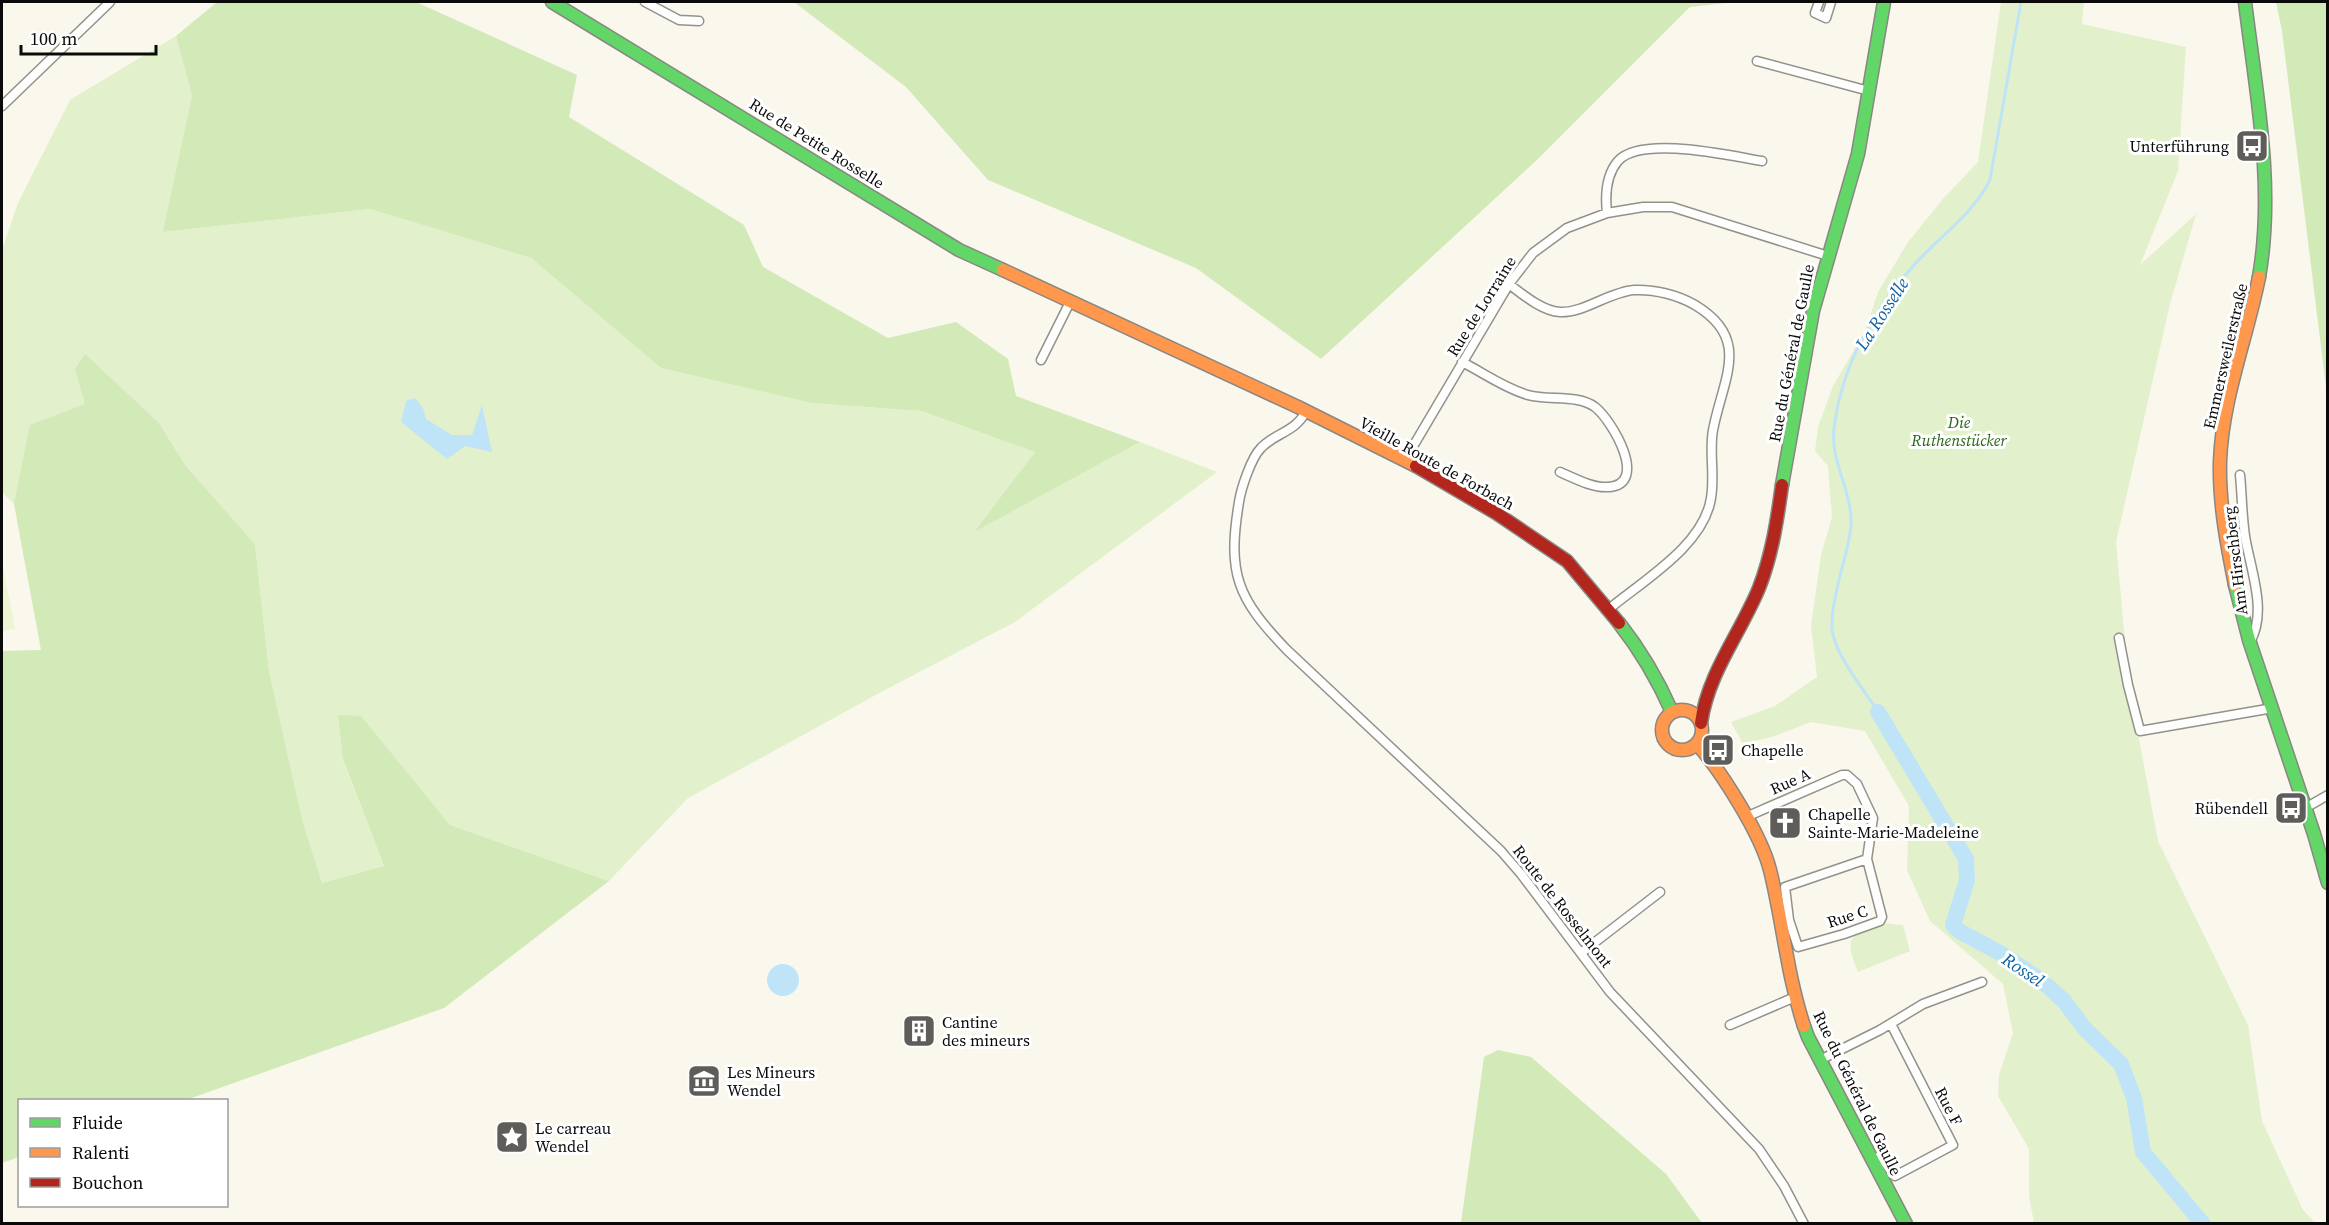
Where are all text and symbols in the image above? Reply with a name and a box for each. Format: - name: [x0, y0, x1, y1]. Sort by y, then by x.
- scale bar: [21, 18, 156, 56]
- text: 100 m: [30, 26, 77, 51]
- street label: Rue de Petite Rosselle: [745, 93, 889, 193]
- bus stop icon: Unterführung: [2234, 128, 2270, 164]
- place label: Unterführung: [2130, 135, 2229, 157]
- street label: Rue de Lorraine: [1441, 252, 1521, 360]
- street label: Rue du Général de Gaulle: [1763, 262, 1819, 444]
- water label: La Rosselle: [1848, 272, 1915, 356]
- street label: Emmersweilerstraße: [2198, 281, 2252, 431]
- street label: Vieille Route de Forbach: [1355, 411, 1519, 515]
- park label: Die Ruthenstücker: [1910, 411, 2007, 451]
- street label: Am Hirschberg: [2217, 505, 2253, 617]
- bus stop icon: Chapelle: [1700, 732, 1736, 768]
- place label: Chapelle: [1741, 739, 1804, 761]
- street label: Rue A: [1766, 762, 1814, 800]
- bus stop icon: Rübendell: [2273, 790, 2309, 826]
- place label: Rübendell: [2195, 797, 2268, 819]
- place label: Chapelle Sainte-Marie-Madeleine: [1808, 803, 1979, 843]
- church icon: Chapelle Sainte-Marie-Madeleine: [1767, 805, 1803, 841]
- street label: Route de Rosselmont: [1508, 840, 1618, 972]
- street label: Rue C: [1824, 899, 1870, 933]
- water label: Rossel: [1997, 946, 2049, 993]
- street label: Rue du Général de Gaulle: [1809, 1007, 1907, 1179]
- place label: Cantine des mineurs: [942, 1011, 1030, 1051]
- building icon: Cantine des mineurs: [901, 1013, 937, 1049]
- place label: Les Mineurs Wendel: [727, 1061, 815, 1101]
- museum icon: Les Mineurs Wendel: [686, 1063, 722, 1099]
- street label: Rue F: [1930, 1083, 1968, 1129]
- legend: [18, 1099, 228, 1207]
- text: Fluide: [72, 1110, 123, 1135]
- place label: Le carreau Wendel: [535, 1117, 611, 1157]
- place icon: Le carreau Wendel: [494, 1119, 530, 1155]
- text: Ralenti: [72, 1140, 129, 1165]
- text: Bouchon: [72, 1170, 144, 1195]

